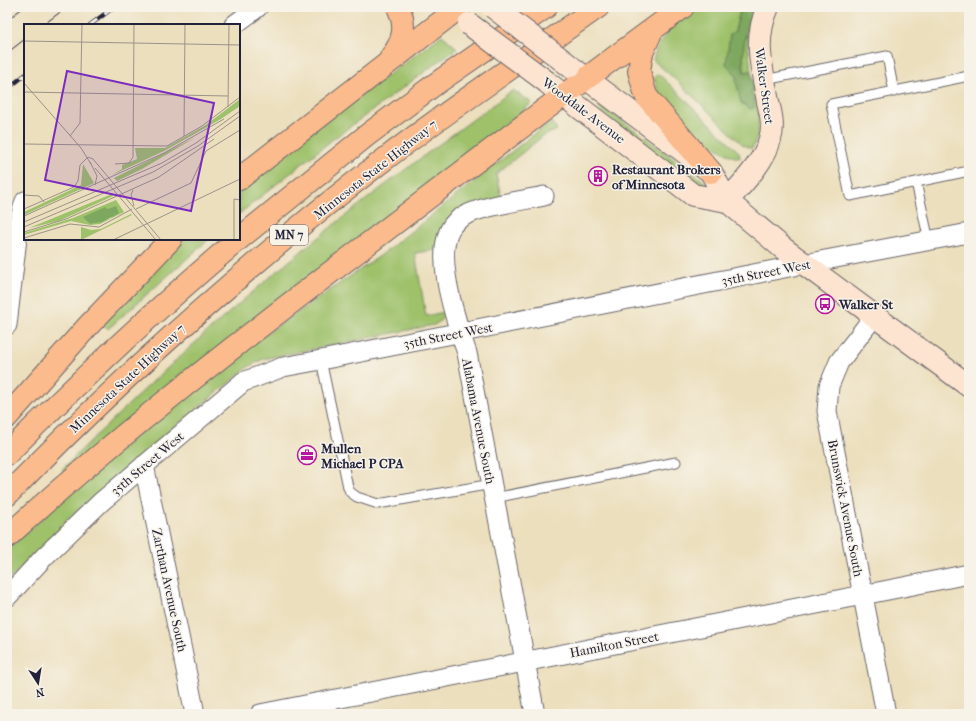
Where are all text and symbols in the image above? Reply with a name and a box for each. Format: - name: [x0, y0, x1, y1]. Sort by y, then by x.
- inset map: [24, 24, 240, 240]
- street label: Walker Street: [752, 46, 777, 126]
- street label: Wooddale Avenue: [538, 74, 629, 147]
- street label: Minnesota State Highway 7: [311, 117, 440, 222]
- place label: Restaurant Brokers of Minnesota: [612, 162, 721, 192]
- building icon: Restaurant Brokers of Minnesota: [587, 165, 609, 187]
- road number: MN 7: [270, 225, 308, 245]
- street label: 35th Street West: [720, 256, 812, 288]
- bus stop icon: Walker St: [814, 293, 836, 315]
- place label: Walker St: [838, 297, 893, 312]
- street label: 35th Street West: [402, 319, 494, 351]
- street label: Minnesota State Highway 7: [66, 321, 188, 436]
- street label: Alabama Avenue South: [459, 356, 498, 486]
- street label: 35th Street West: [108, 428, 187, 498]
- street label: Brunswick Avenue South: [825, 438, 866, 579]
- place label: Mullen Michael P CPA: [320, 441, 404, 471]
- office icon: Mullen Michael P CPA: [296, 444, 318, 466]
- street label: Zarthan Avenue South: [149, 527, 190, 654]
- street label: Hamilton Street: [568, 628, 660, 660]
- north arrow: [18, 663, 58, 703]
- text: N: [34, 685, 45, 700]

